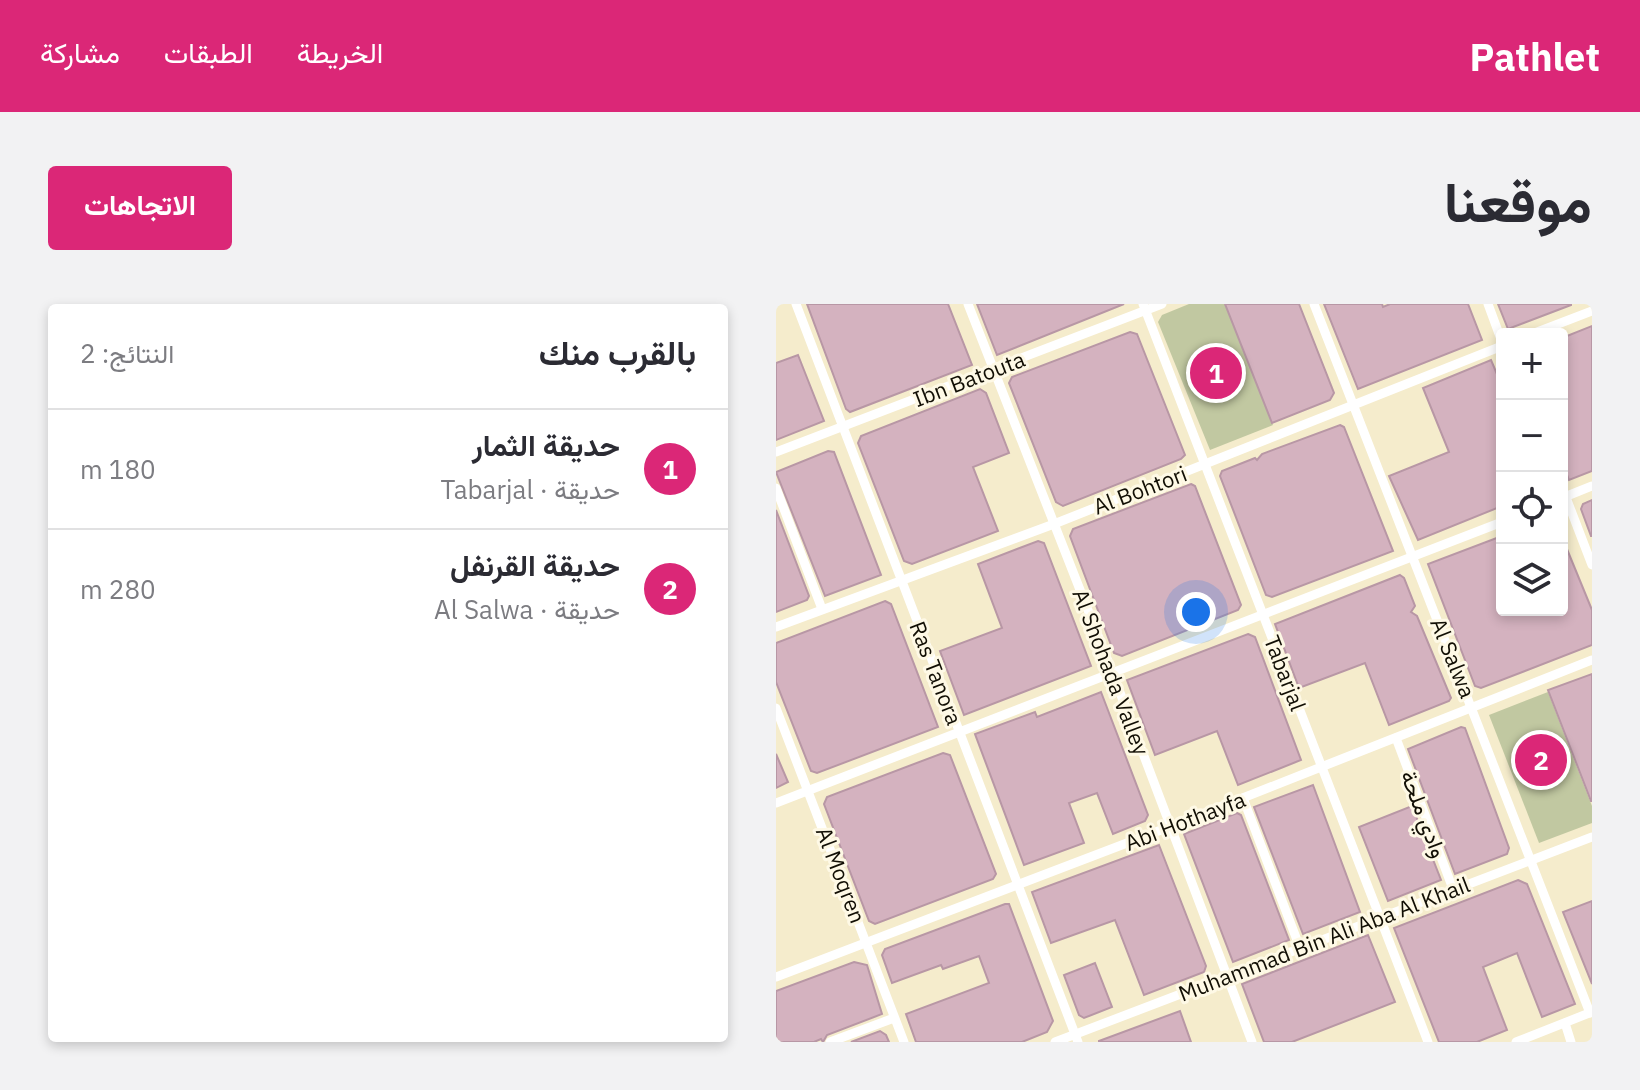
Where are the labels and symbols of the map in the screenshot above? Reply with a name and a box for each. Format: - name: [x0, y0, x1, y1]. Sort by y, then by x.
- pin: 1: [1190, 343, 1242, 403]
- street label: Ibn Batouta: [909, 344, 1029, 413]
- street label: Al Bohtori: [1089, 458, 1191, 521]
- street label: Al Shohada Valley: [1066, 584, 1157, 759]
- your location: [1176, 592, 1216, 632]
- street label: Al Salwa: [1424, 613, 1483, 702]
- street label: Ras Tanora: [903, 617, 970, 729]
- street label: Tabarjal: [1258, 631, 1313, 715]
- pin: 2: [1515, 730, 1567, 790]
- street label: وادي ملحة: [1390, 766, 1454, 863]
- street label: Abi Hothayfa: [1120, 784, 1250, 857]
- street label: Al Moqren: [810, 823, 873, 927]
- street label: Muhammad Bin Ali Aba Al Khail: [1174, 869, 1474, 1008]

